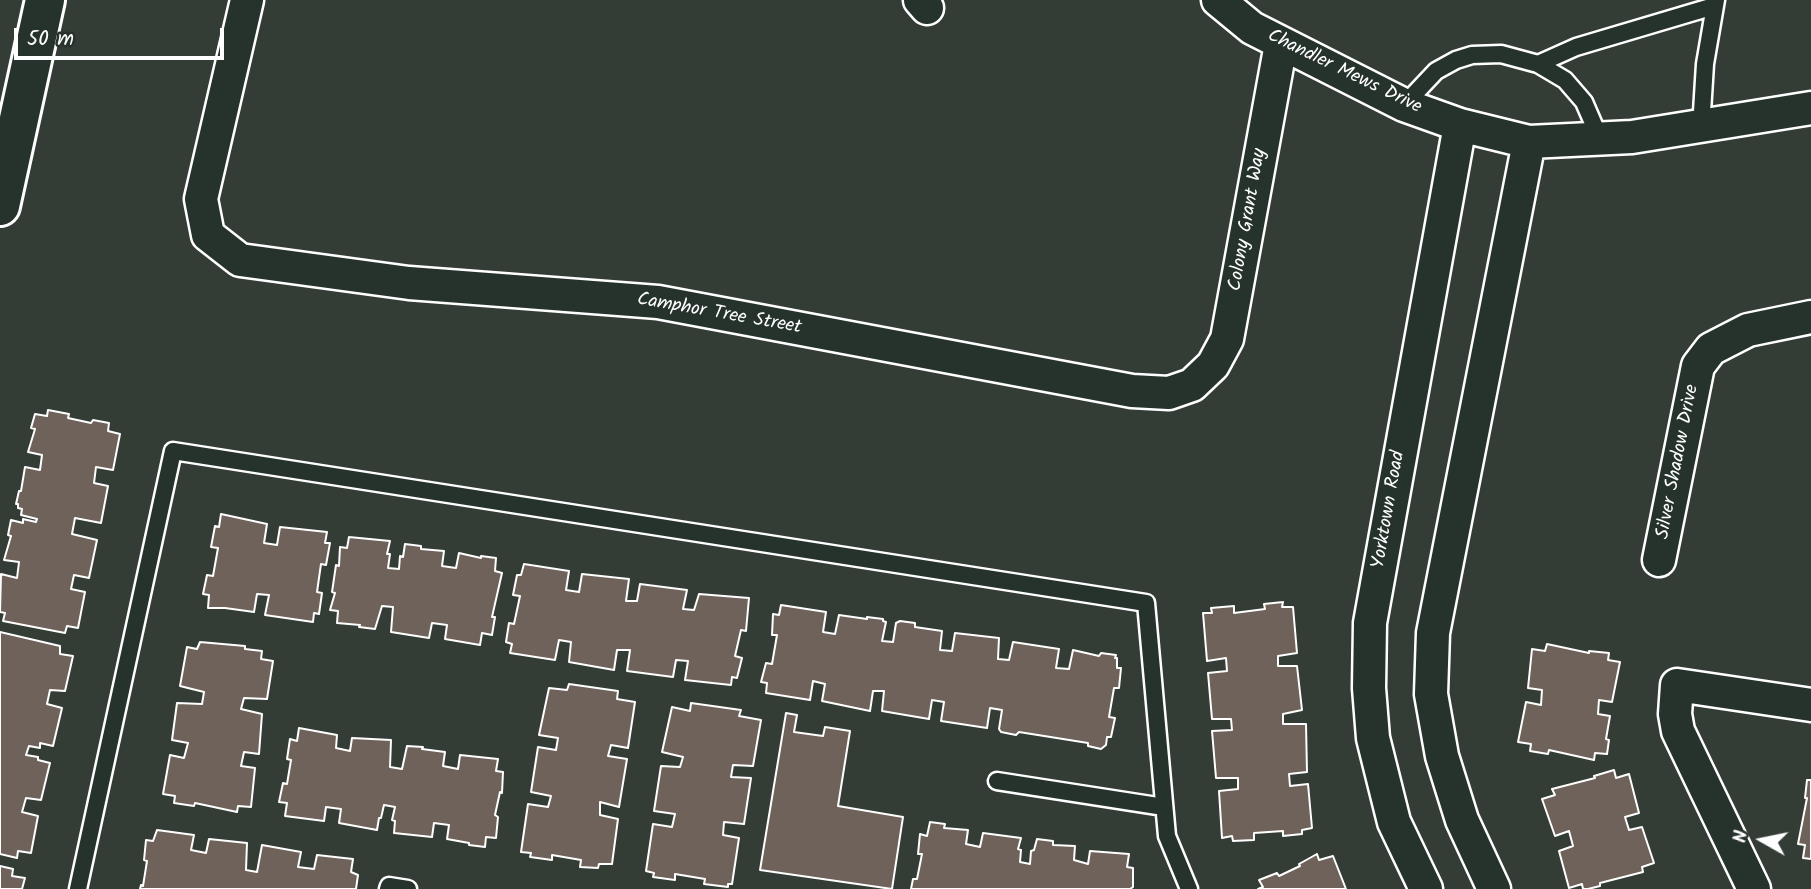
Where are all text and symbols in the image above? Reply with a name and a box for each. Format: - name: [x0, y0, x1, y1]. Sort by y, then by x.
- scale bar: [18, 14, 228, 58]
- text: 50 m: [27, 23, 74, 56]
- street label: Chandler Mews Drive: [1263, 26, 1425, 120]
- street label: Colony Grant Way: [1225, 147, 1273, 293]
- street label: Camphor Tree Street: [635, 289, 803, 341]
- street label: Silver Shadow Drive: [1653, 383, 1705, 541]
- street label: Yorktown Road: [1368, 449, 1412, 571]
- north arrow: [1727, 805, 1797, 875]
- text: N: [1726, 828, 1757, 845]

